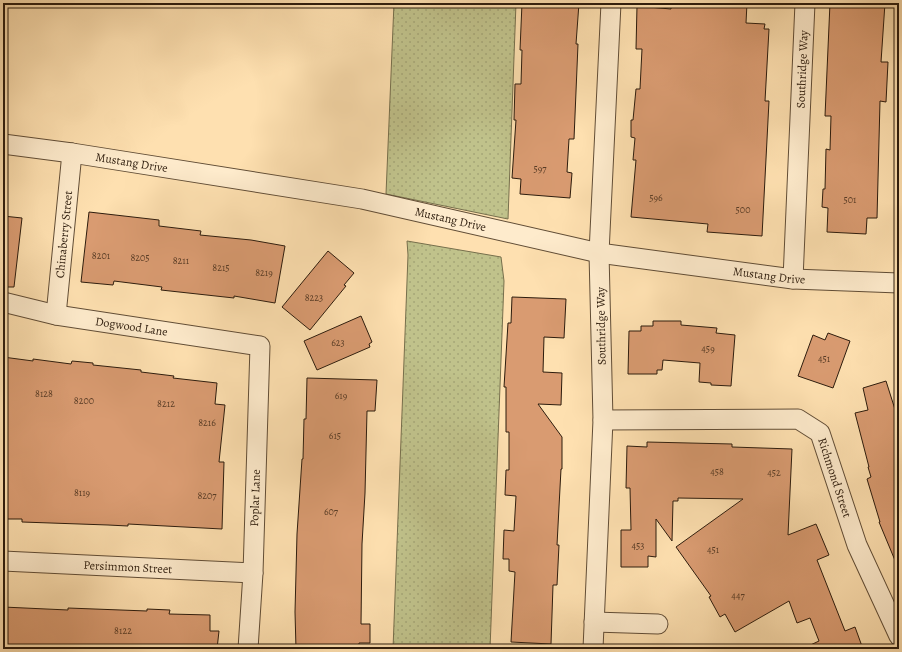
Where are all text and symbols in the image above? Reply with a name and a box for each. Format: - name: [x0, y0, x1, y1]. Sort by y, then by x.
- street label: Southridge Way: [792, 29, 812, 109]
- street label: Mustang Drive: [94, 149, 169, 176]
- house number: 597: [533, 162, 547, 175]
- street label: Chinaberry Street: [52, 190, 76, 279]
- house number: 596: [649, 191, 663, 204]
- house number: 501: [843, 193, 857, 206]
- street label: Mustang Drive: [413, 203, 488, 235]
- house number: 500: [736, 203, 750, 216]
- house number: 8201: [92, 249, 111, 262]
- house number: 8205: [130, 251, 150, 264]
- house number: 8211: [173, 254, 190, 267]
- house number: 8215: [212, 261, 230, 274]
- street label: Mustang Drive: [732, 263, 806, 287]
- house number: 8219: [255, 266, 273, 279]
- street label: Southridge Way: [592, 286, 610, 365]
- house number: 8223: [305, 291, 323, 304]
- street label: Dogwood Lane: [94, 313, 169, 340]
- house number: 623: [331, 336, 345, 349]
- house number: 459: [701, 342, 715, 355]
- house number: 451: [818, 352, 831, 365]
- house number: 8128: [35, 387, 53, 400]
- house number: 619: [335, 389, 348, 402]
- house number: 8200: [74, 394, 94, 407]
- house number: 8212: [157, 397, 175, 410]
- house number: 8216: [198, 416, 216, 429]
- house number: 615: [329, 429, 341, 442]
- street label: Richmond Street: [814, 436, 855, 520]
- house number: 458: [710, 465, 724, 478]
- house number: 452: [767, 466, 781, 479]
- street label: Poplar Lane: [246, 469, 264, 527]
- house number: 8119: [74, 486, 91, 499]
- house number: 8207: [197, 489, 217, 502]
- house number: 607: [324, 505, 339, 518]
- house number: 453: [632, 539, 645, 552]
- house number: 451: [707, 543, 720, 556]
- street label: Persimmon Street: [83, 557, 173, 577]
- house number: 447: [731, 589, 745, 602]
- house number: 8122: [114, 624, 132, 637]

